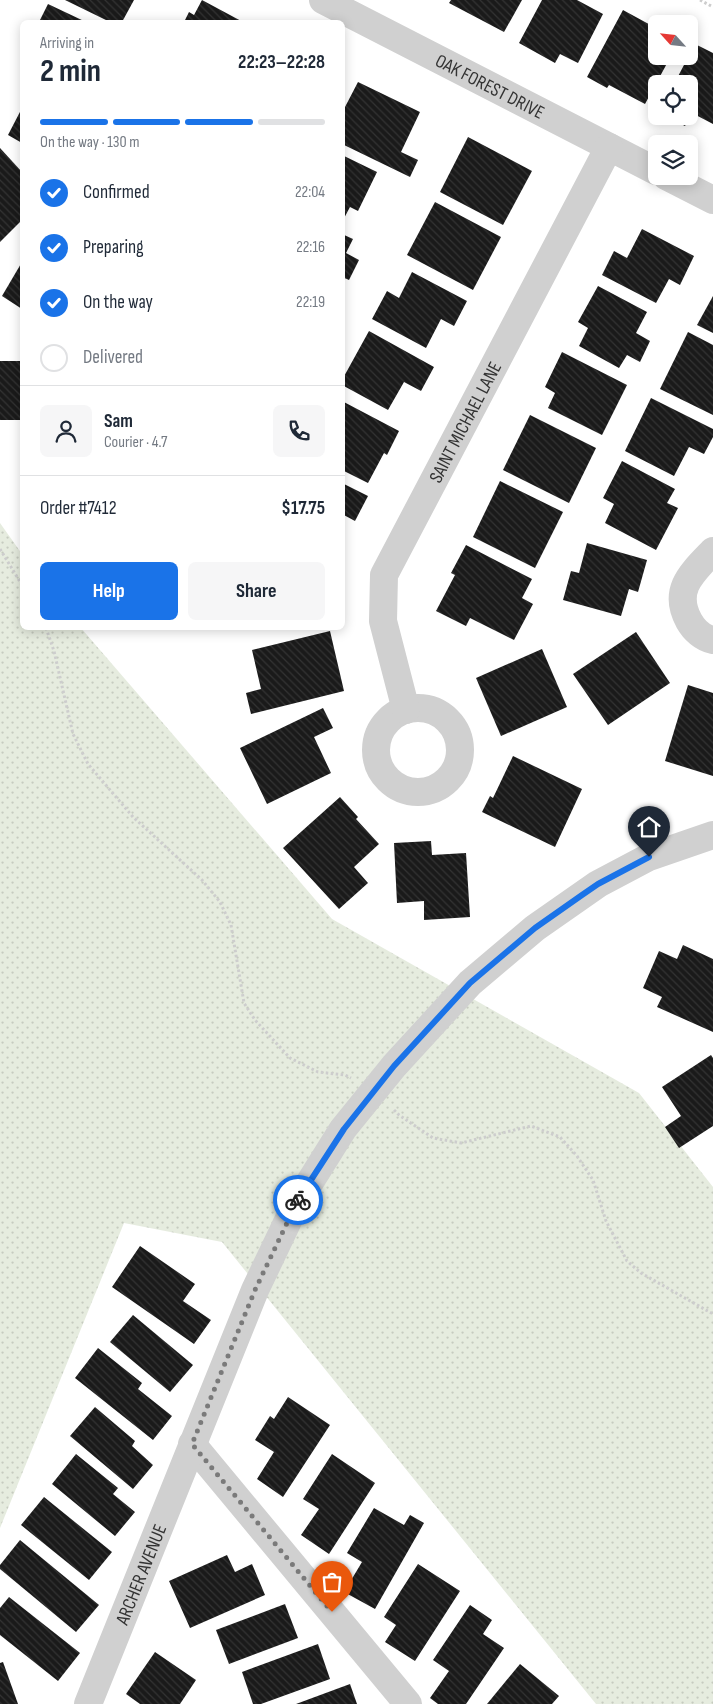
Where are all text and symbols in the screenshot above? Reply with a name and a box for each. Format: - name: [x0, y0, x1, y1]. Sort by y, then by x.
- north arrow: [648, 15, 698, 65]
- map controls: [648, 15, 698, 185]
- text: Arriving in: [40, 34, 94, 53]
- street label: OAK FOREST DRIVE: [431, 50, 548, 125]
- text: 22:23–22:28: [238, 51, 325, 74]
- text: 2 min: [40, 52, 101, 91]
- button: locate: [648, 75, 698, 125]
- text: On the way · 130 m: [40, 133, 139, 152]
- button: layers: [648, 135, 698, 185]
- icon: check: [40, 179, 68, 207]
- text: Confirmed: [83, 181, 150, 204]
- text: 22:04: [295, 183, 325, 202]
- icon: check: [40, 234, 68, 262]
- text: Preparing: [83, 236, 144, 259]
- text: 22:16: [296, 238, 325, 257]
- icon: check: [40, 289, 68, 317]
- text: On the way: [83, 291, 153, 314]
- text: 22:19: [296, 293, 325, 312]
- text: Delivered: [83, 346, 143, 369]
- street label: SAINT MICHAEL LANE: [425, 358, 507, 487]
- button: person: [40, 405, 92, 457]
- button: phone: [273, 405, 325, 457]
- text: Sam: [104, 410, 133, 433]
- text: Courier · 4.7: [104, 433, 167, 452]
- text: Order #7412: [40, 497, 117, 520]
- text: $17.75: [281, 497, 325, 520]
- button: Help: [40, 562, 178, 620]
- button: Share: [188, 562, 325, 620]
- pin: [628, 806, 670, 857]
- icon: home: [635, 813, 663, 841]
- courier: [273, 1175, 323, 1225]
- icon: bike: [284, 1186, 312, 1214]
- street label: ARCHER AVENUE: [111, 1521, 172, 1629]
- pin: [311, 1561, 353, 1612]
- icon: bag: [318, 1568, 346, 1596]

